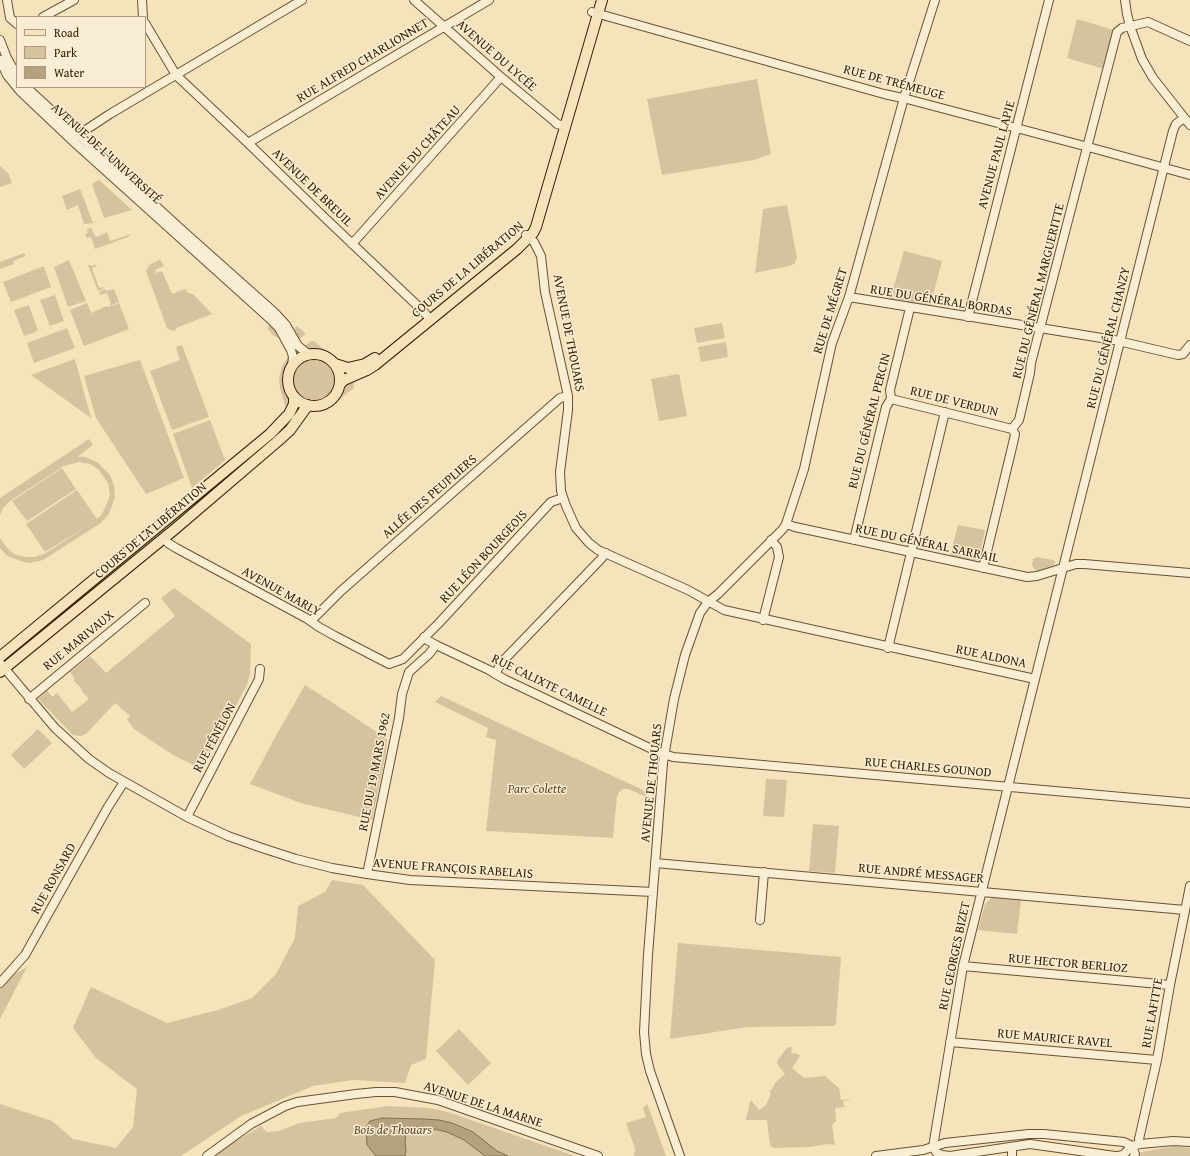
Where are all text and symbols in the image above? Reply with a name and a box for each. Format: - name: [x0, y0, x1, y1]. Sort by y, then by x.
- street label: RUE ALFRED CHARLIONNET: [294, 15, 432, 107]
- legend: [16, 16, 146, 88]
- street label: AVENUE DU LYCÉE: [453, 17, 539, 95]
- text: Road: [54, 24, 79, 41]
- text: Park: [54, 44, 77, 61]
- street label: RUE DE TRÉMEUGE: [842, 62, 946, 104]
- text: Water: [54, 64, 84, 81]
- street label: AVENUE PAUL LAPIE: [975, 99, 1019, 211]
- street label: AVENUE DE L'UNIVERSITÉ: [48, 100, 164, 208]
- street label: AVENUE DU CHÂTEAU: [372, 103, 464, 203]
- street label: AVENUE DE BREUIL: [268, 146, 356, 230]
- street label: RUE DU GÉNÉRAL MARGUERITTE: [1010, 202, 1068, 380]
- street label: COURS DE LA LIBÉRATION: [409, 219, 527, 321]
- street label: RUE DE MÉGRET: [811, 266, 851, 356]
- street label: RUE DU GÉNÉRAL CHANZY: [1084, 266, 1134, 410]
- street label: AVENUE DE THOUARS: [549, 273, 587, 393]
- street label: RUE DU GÉNÉRAL BORDAS: [869, 282, 1013, 320]
- street label: RUE DU GÉNÉRAL PERCIN: [846, 352, 894, 490]
- street label: RUE DE VERDUN: [908, 384, 1000, 420]
- street label: ALLÉE DES PEUPLIERS: [380, 452, 480, 542]
- street label: COURS DE LA LIBÉRATION: [92, 480, 210, 582]
- street label: RUE LÉON BOURGEOIS: [437, 507, 531, 607]
- street label: RUE DU GÉNÉRAL SARRAIL: [854, 521, 1000, 567]
- street label: AVENUE MARLY: [239, 564, 323, 620]
- street label: RUE MARIVAUX: [40, 608, 118, 674]
- street label: RUE ALDONA: [954, 642, 1028, 672]
- street label: RUE CALIXTE CAMELLE: [489, 651, 609, 721]
- street label: RUE FÉNÉLON: [190, 701, 240, 775]
- street label: RUE DU 19 MARS 1962: [356, 711, 394, 833]
- street label: AVENUE DE THOUARS: [638, 723, 666, 843]
- street label: RUE CHARLES GOUNOD: [864, 755, 992, 781]
- park label: Parc Colette: [508, 782, 566, 798]
- street label: RUE RONSARD: [28, 841, 80, 917]
- street label: AVENUE FRANÇOIS RABELAIS: [372, 856, 534, 882]
- street label: RUE ANDRÉ MESSAGER: [858, 861, 984, 887]
- street label: RUE GEORGES BIZET: [936, 900, 974, 1012]
- street label: RUE HECTOR BERLIOZ: [1008, 951, 1128, 977]
- street label: RUE LAFITTE: [1139, 977, 1167, 1049]
- street label: RUE MAURICE RAVEL: [997, 1026, 1113, 1052]
- street label: AVENUE DE LA MARNE: [422, 1078, 544, 1132]
- park label: Bois de Thouars: [354, 1123, 432, 1139]

